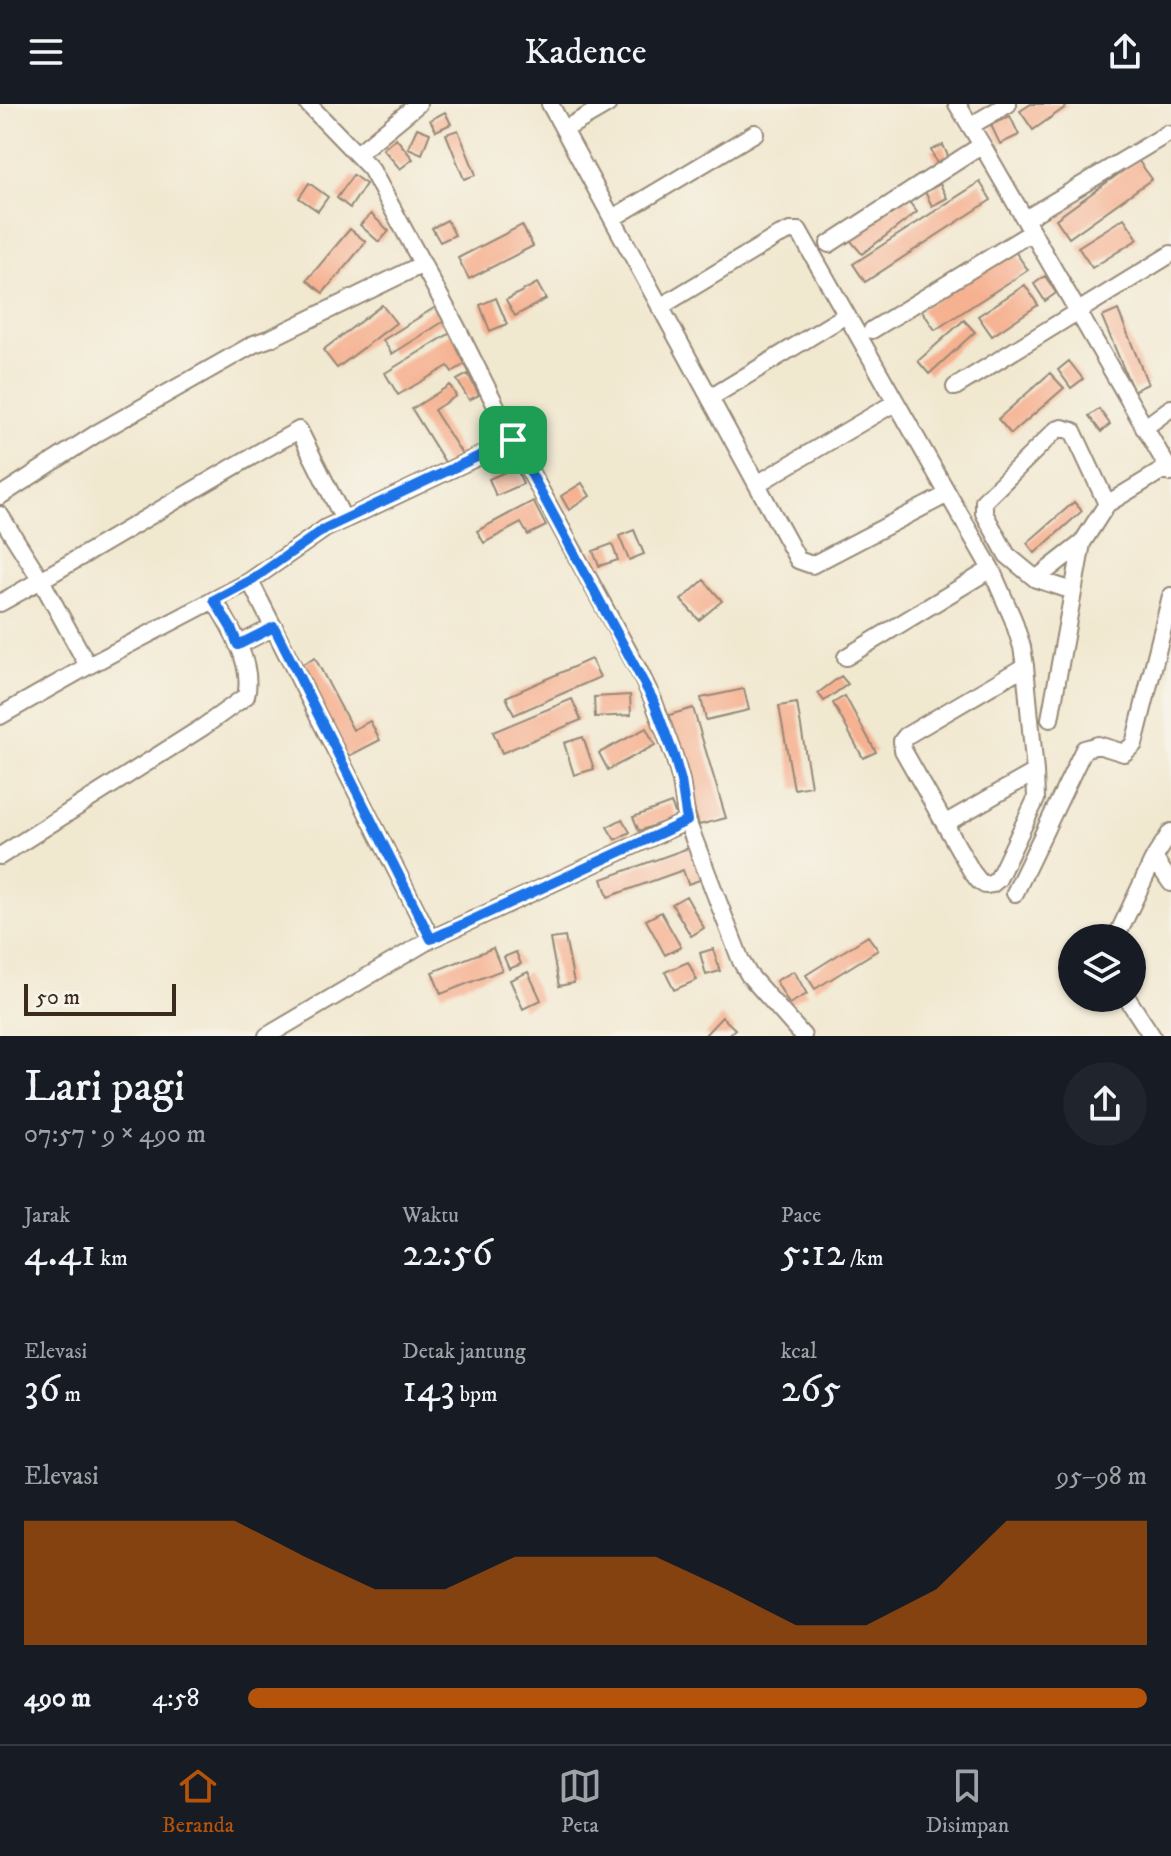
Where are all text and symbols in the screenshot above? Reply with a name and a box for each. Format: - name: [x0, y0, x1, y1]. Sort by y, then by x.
- icon: menu: [24, 30, 68, 74]
- text: Kadence: [524, 30, 647, 75]
- icon: share: [1103, 30, 1147, 74]
- pin: [479, 406, 547, 474]
- icon: arrive: [491, 418, 535, 462]
- map controls: [1058, 924, 1146, 1012]
- button: layers: [1058, 924, 1146, 1012]
- scale bar: [24, 980, 176, 1016]
- text: 50 m: [36, 984, 80, 1011]
- text: Lari pagi: [24, 1060, 185, 1115]
- button: share: [1063, 1062, 1147, 1146]
- text: 07:57 · 9 × 490 m: [24, 1118, 206, 1151]
- text: Jarak: [24, 1202, 70, 1229]
- text: Waktu: [402, 1202, 459, 1229]
- text: Pace: [781, 1202, 821, 1229]
- text: 4.41: [24, 1229, 96, 1279]
- text: 22:56: [402, 1229, 493, 1279]
- text: 5:12: [781, 1229, 845, 1279]
- text: km: [96, 1245, 128, 1272]
- text: /km: [845, 1245, 883, 1272]
- text: Elevasi: [24, 1338, 87, 1365]
- text: Detak jantung: [402, 1338, 526, 1365]
- text: kcal: [781, 1338, 817, 1365]
- text: 36: [24, 1365, 60, 1415]
- text: 143: [402, 1365, 455, 1415]
- text: 265: [781, 1365, 841, 1415]
- text: m: [60, 1381, 81, 1408]
- text: bpm: [455, 1381, 498, 1408]
- text: Elevasi: [24, 1460, 99, 1493]
- text: 95–98 m: [1056, 1460, 1147, 1493]
- text: 490 m: [24, 1682, 91, 1715]
- text: 4:58: [152, 1682, 200, 1715]
- tab: Beranda: [162, 1764, 234, 1839]
- tab: Peta: [558, 1764, 602, 1839]
- tab: Disimpan: [926, 1764, 1009, 1839]

